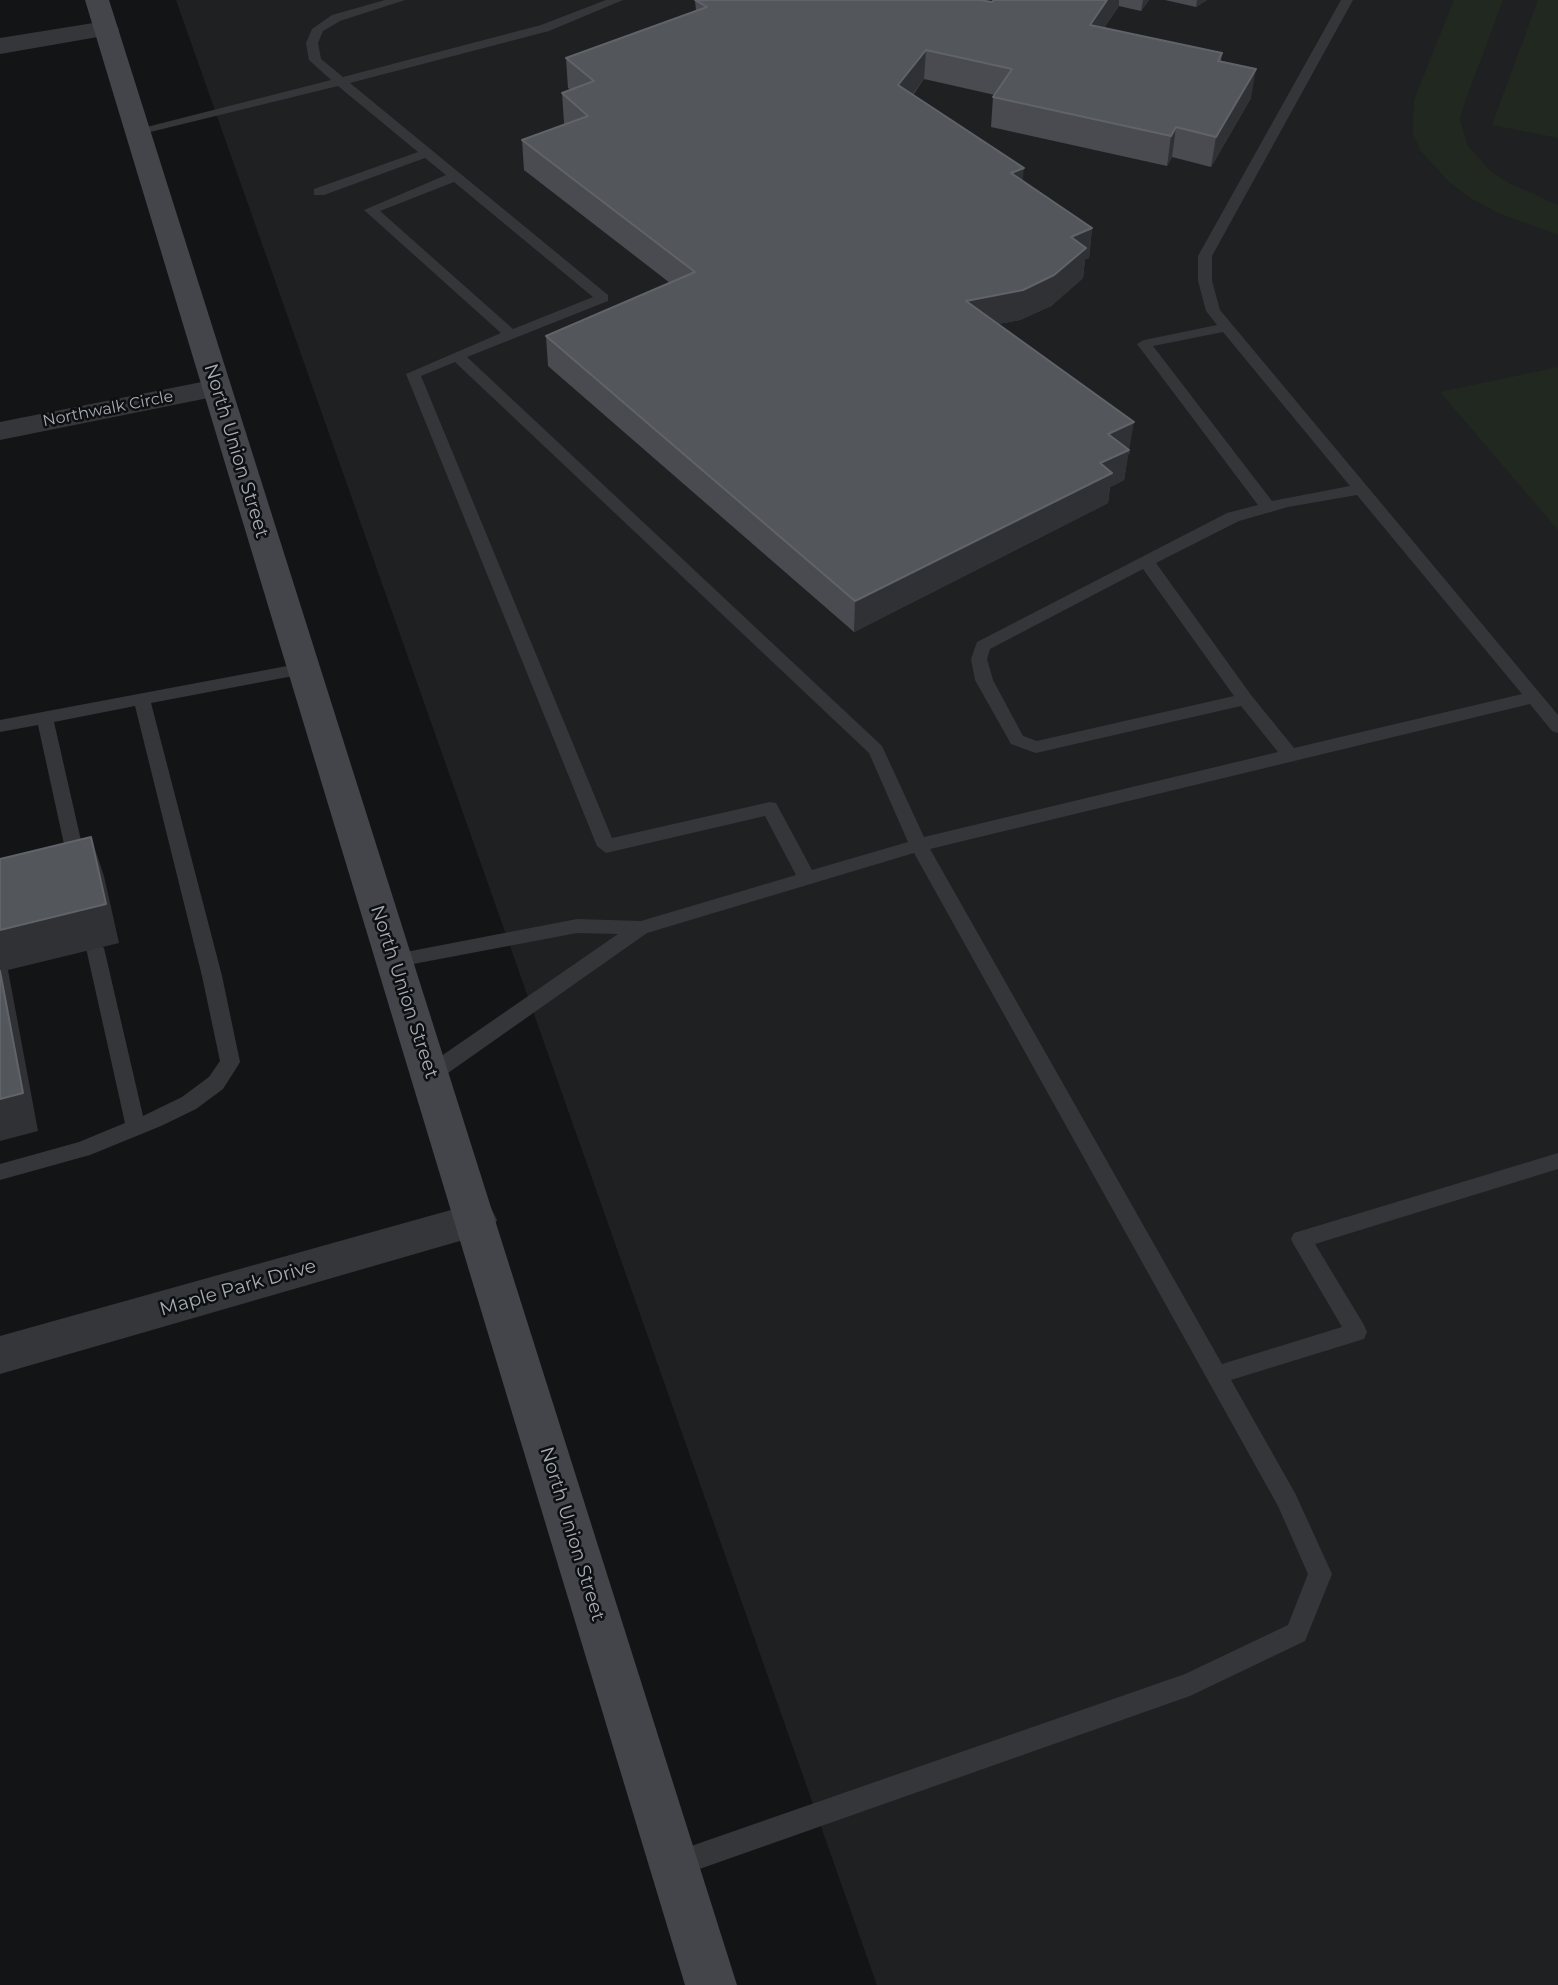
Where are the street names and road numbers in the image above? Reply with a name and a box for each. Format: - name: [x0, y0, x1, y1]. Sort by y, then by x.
- street label: North Union Street: [199, 361, 273, 541]
- street label: Northwalk Circle: [41, 387, 175, 431]
- street label: North Union Street: [365, 902, 443, 1082]
- street label: Maple Park Drive: [157, 1255, 319, 1321]
- street label: North Union Street: [535, 1444, 609, 1624]

